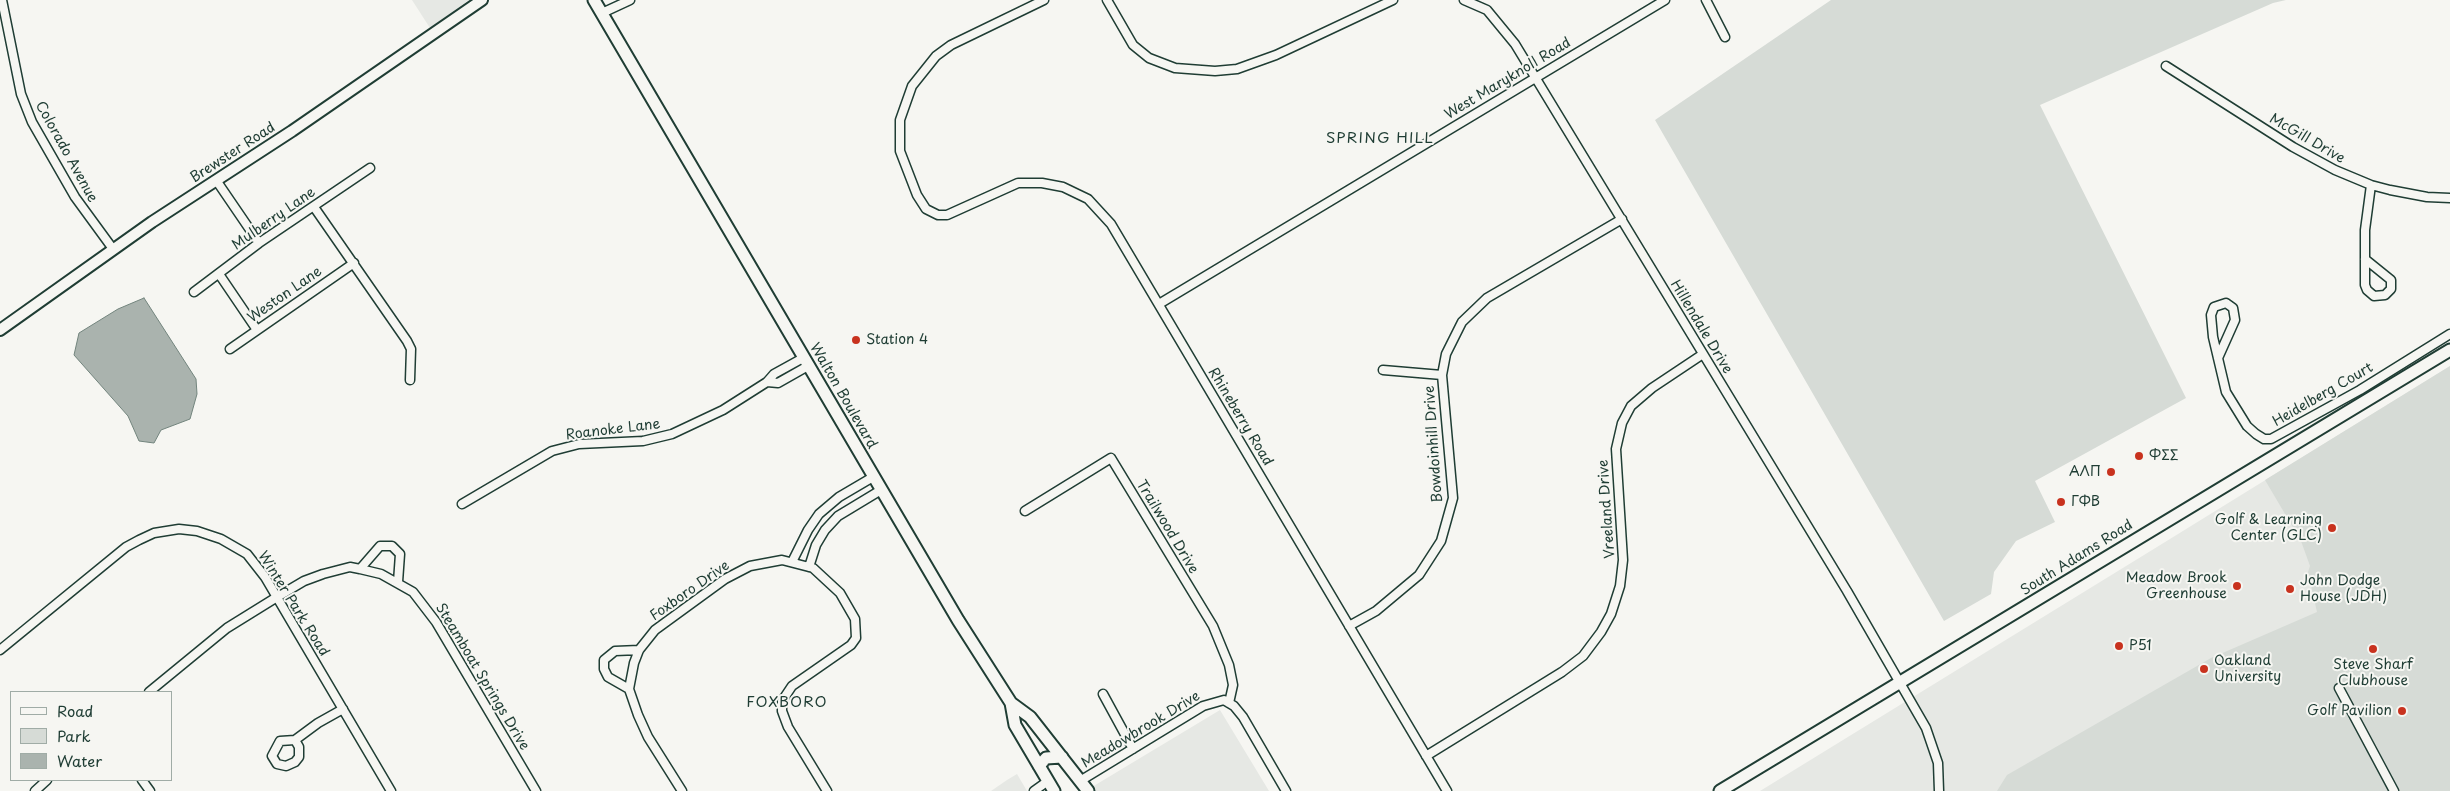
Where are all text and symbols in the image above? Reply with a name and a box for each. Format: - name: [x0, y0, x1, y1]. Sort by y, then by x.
- street label: West Maryknoll Road: [1442, 35, 1574, 123]
- street label: Colorado Avenue: [31, 99, 101, 205]
- street label: McGill Drive: [2266, 111, 2348, 167]
- street label: Brewster Road: [187, 119, 279, 187]
- district label: SPRING HILL: [1325, 130, 1435, 148]
- street label: Mulberry Lane: [229, 184, 319, 254]
- street label: Weston Lane: [245, 263, 325, 327]
- street label: Hillendale Drive: [1666, 277, 1736, 377]
- place label: Station 4: [866, 332, 928, 348]
- marker: Station 4: [850, 334, 862, 346]
- street label: Walton Boulevard: [806, 340, 880, 452]
- street label: Heidelberg Court: [2270, 359, 2376, 431]
- street label: Rhineberry Road: [1204, 365, 1276, 469]
- street label: Bowdoinhill Drive: [1422, 385, 1446, 503]
- street label: Roanoke Lane: [565, 416, 661, 444]
- place label: ΦΣΣ: [2149, 448, 2178, 464]
- marker: ΦΣΣ: [2133, 450, 2145, 462]
- street label: Vreeland Drive: [1595, 459, 1619, 559]
- place label: AΛΠ: [2069, 464, 2101, 480]
- marker: AΛΠ: [2105, 466, 2117, 478]
- street label: Trailwood Drive: [1132, 477, 1202, 577]
- place label: ΓΦB: [2071, 494, 2100, 510]
- marker: ΓΦB: [2055, 496, 2067, 508]
- place label: Golf & Learning Center (GLC): [2215, 512, 2322, 544]
- street label: South Adams Road: [2018, 517, 2136, 599]
- marker: Golf & Learning Center (GLC): [2326, 522, 2338, 534]
- street label: Winter Park Road: [254, 548, 332, 660]
- street label: Foxboro Drive: [647, 557, 733, 625]
- place label: Meadow Brook Greenhouse: [2126, 570, 2227, 602]
- place label: John Dodge House (JDH): [2300, 573, 2387, 606]
- marker: Meadow Brook Greenhouse: [2231, 580, 2243, 592]
- marker: John Dodge House (JDH): [2284, 583, 2296, 595]
- street label: Steamboat Springs Drive: [432, 601, 532, 753]
- place label: P51: [2129, 638, 2152, 654]
- marker: P51: [2113, 640, 2125, 652]
- marker: Steve Sharf Clubhouse: [2367, 643, 2379, 655]
- place label: Oakland University: [2214, 653, 2281, 686]
- place label: Steve Sharf Clubhouse: [2333, 657, 2413, 690]
- marker: Oakland University: [2198, 663, 2210, 675]
- street label: Meadowbrook Drive: [1079, 688, 1203, 772]
- legend: [10, 691, 172, 781]
- district label: FOXBORO: [746, 694, 828, 712]
- text: Road: [57, 699, 93, 722]
- place label: Golf Pavilion: [2307, 703, 2392, 719]
- marker: Golf Pavilion: [2396, 705, 2408, 717]
- text: Park: [57, 724, 91, 747]
- text: Water: [57, 749, 102, 772]

